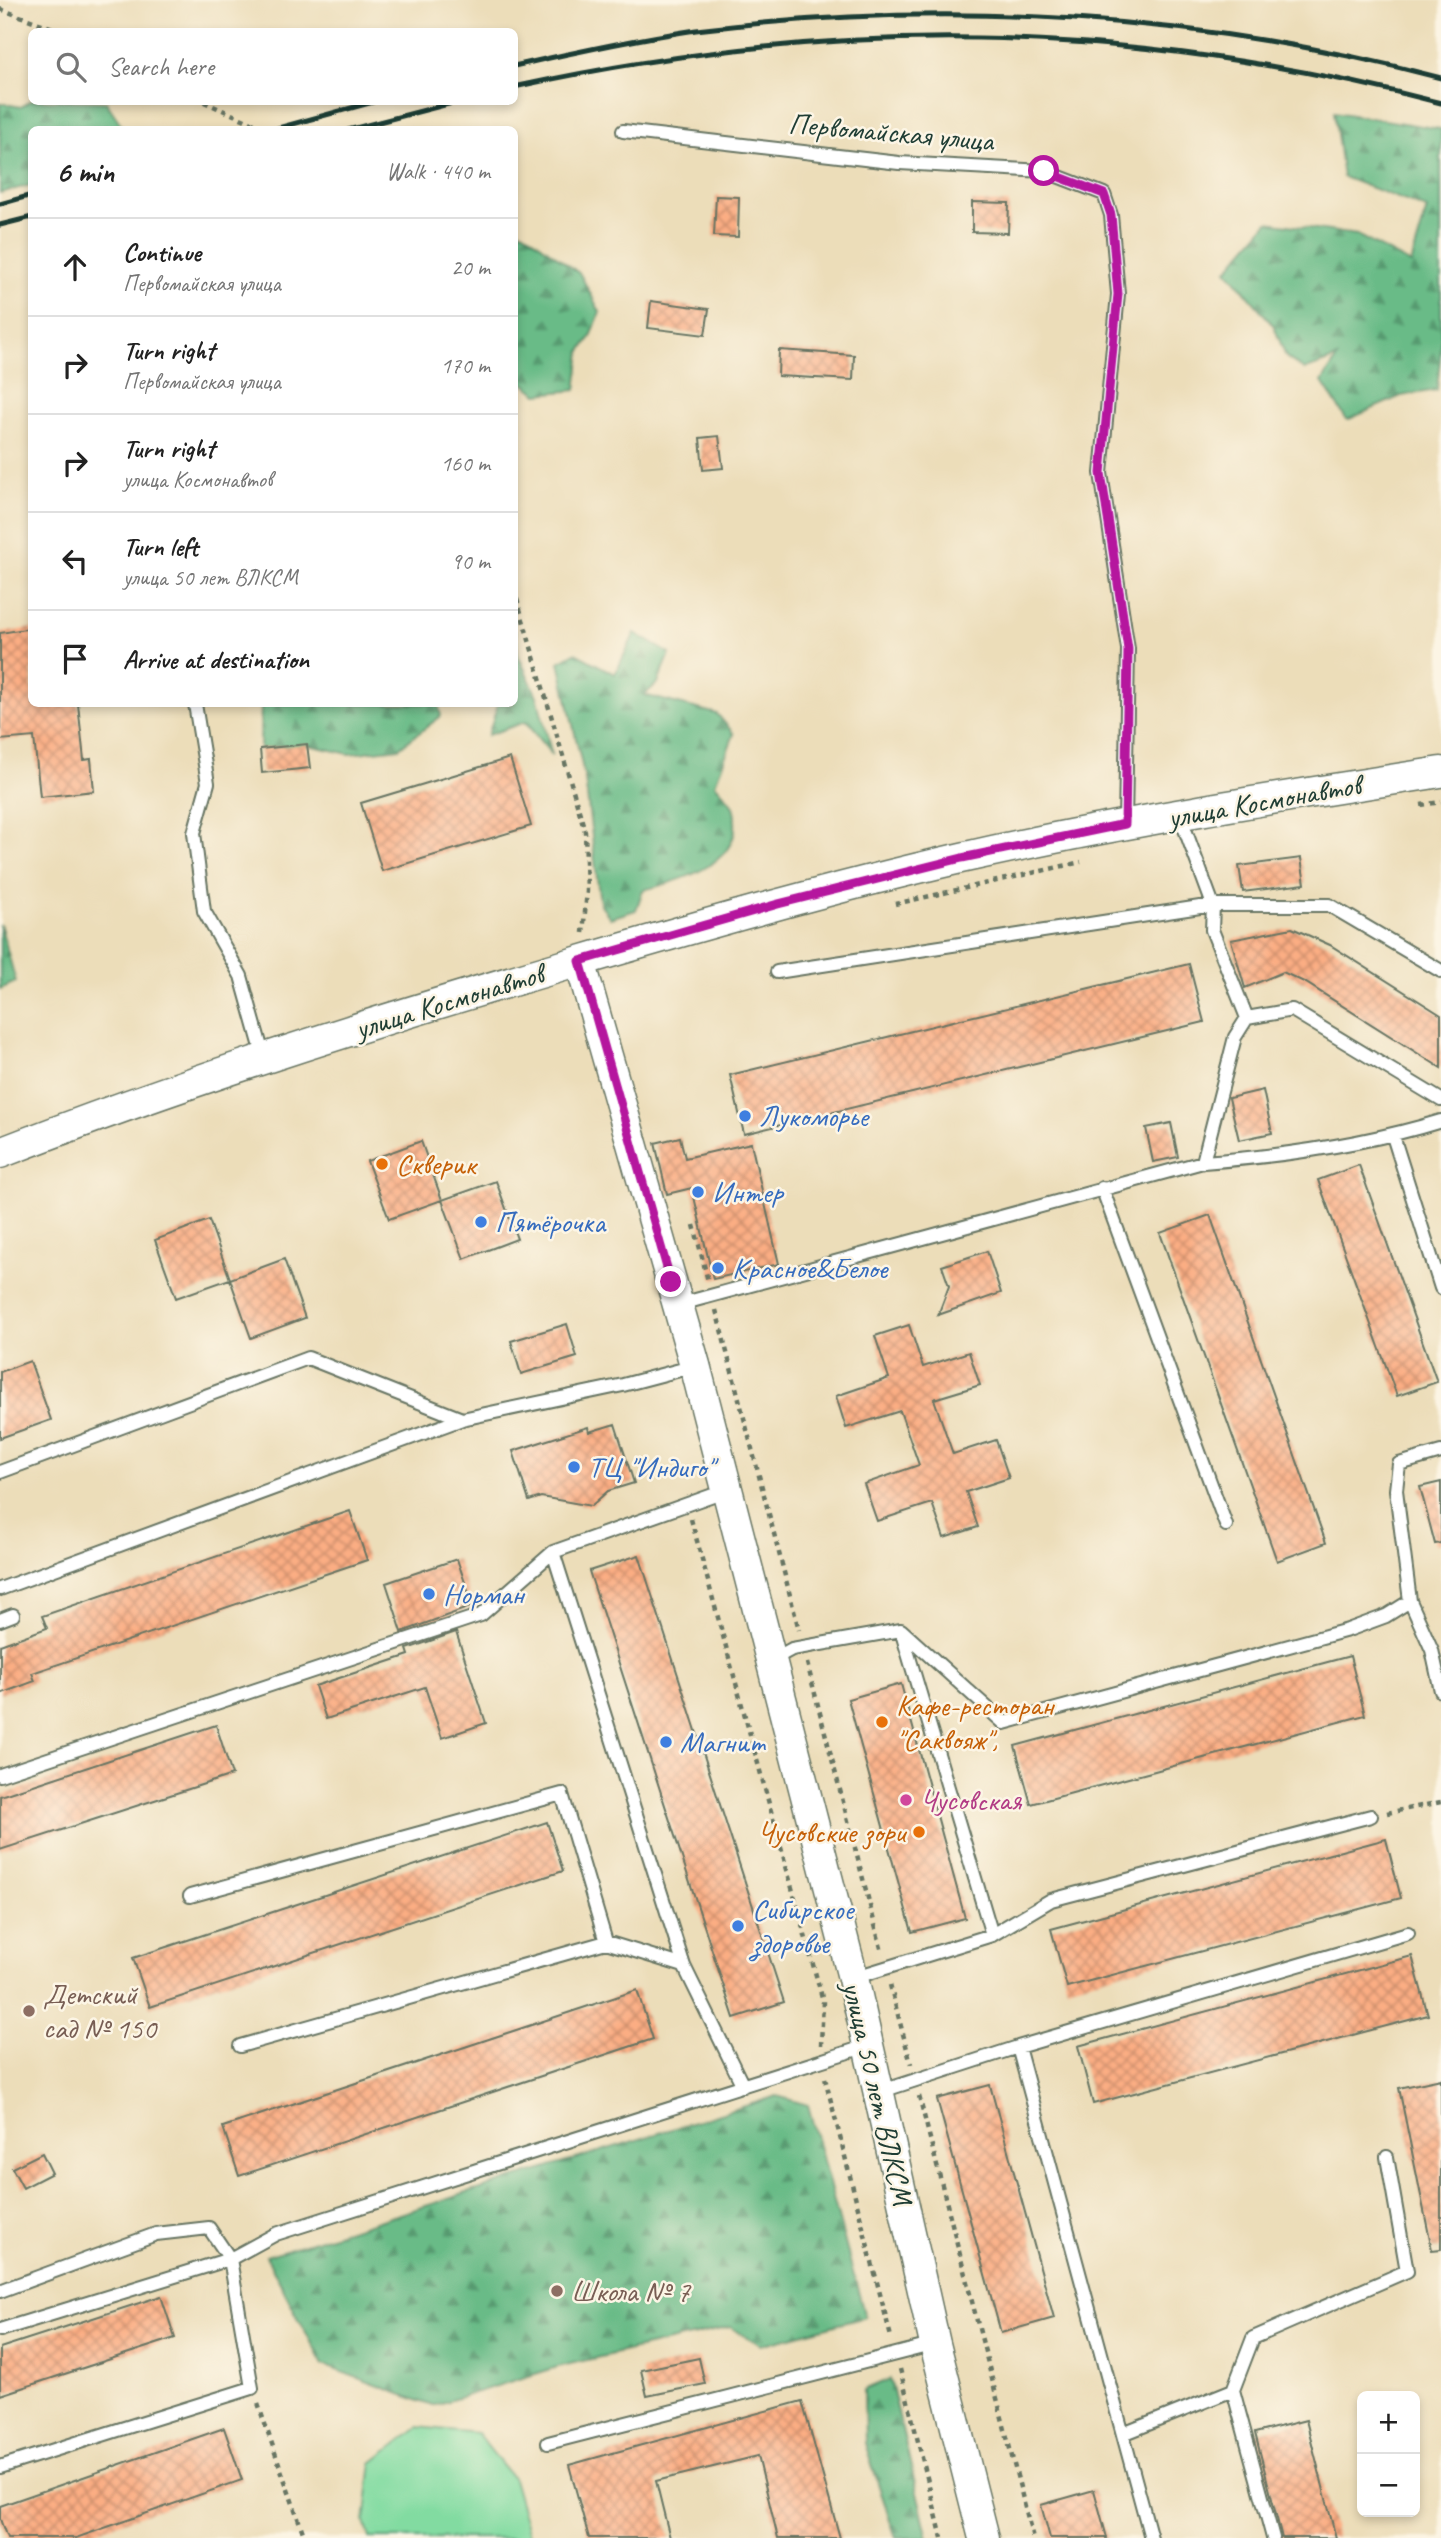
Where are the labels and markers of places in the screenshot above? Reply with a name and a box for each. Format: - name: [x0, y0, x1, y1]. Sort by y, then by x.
- place label: Лукоморье: [759, 1097, 870, 1135]
- marker: Лукоморье: [737, 1108, 753, 1124]
- place label: Скверик: [396, 1145, 479, 1183]
- marker: Скверик: [374, 1156, 390, 1172]
- place label: Интер: [712, 1173, 784, 1211]
- marker: Интер: [690, 1184, 706, 1200]
- place label: Пятёрочка: [495, 1203, 607, 1241]
- marker: Пятёрочка: [473, 1214, 489, 1230]
- place label: Красное&Белое: [732, 1249, 890, 1287]
- marker: Красное&Белое: [710, 1260, 726, 1276]
- place label: ТЦ "Индиго": [588, 1448, 719, 1486]
- marker: ТЦ "Индиго": [566, 1459, 582, 1475]
- place label: Норман: [443, 1575, 526, 1613]
- marker: Норман: [421, 1586, 437, 1602]
- place label: Кафе-ресторан "Саквояж",: [896, 1686, 1055, 1758]
- marker: Кафе-ресторан "Саквояж",: [874, 1714, 890, 1730]
- place label: Магнит: [680, 1723, 766, 1761]
- marker: Магнит: [658, 1734, 674, 1750]
- place label: Чусовская: [920, 1781, 1022, 1819]
- marker: Чусовская: [898, 1792, 914, 1808]
- place label: Чусовские зори: [757, 1813, 907, 1851]
- marker: Чусовские зори: [911, 1824, 927, 1840]
- place label: Сибирское здоровье: [748, 1890, 855, 1962]
- marker: Сибирское здоровье: [730, 1918, 746, 1934]
- place label: Детский сад № 150: [43, 1975, 159, 2047]
- marker: Детский сад № 150: [21, 2003, 37, 2019]
- place label: Школа № 7: [571, 2272, 691, 2310]
- marker: Школа № 7: [549, 2283, 565, 2299]

